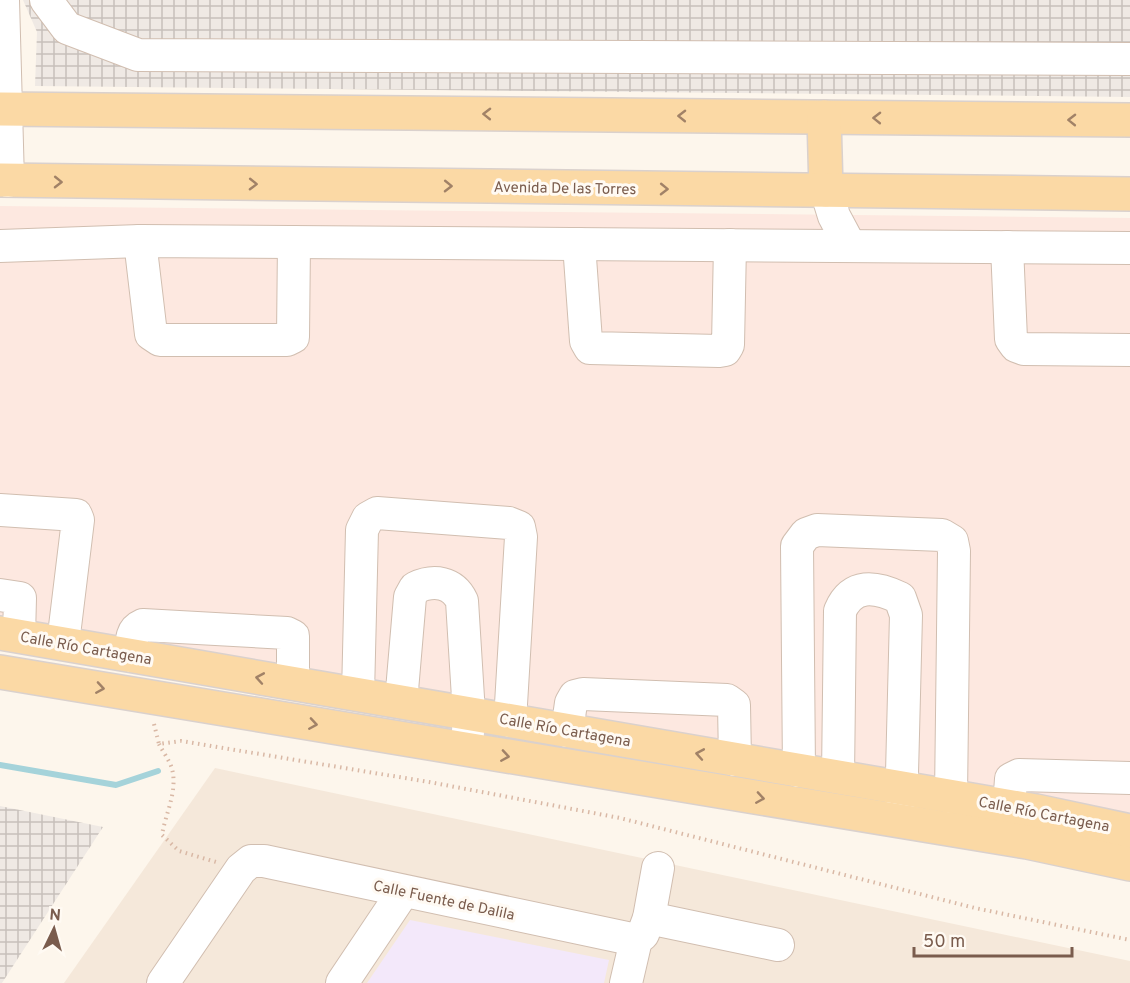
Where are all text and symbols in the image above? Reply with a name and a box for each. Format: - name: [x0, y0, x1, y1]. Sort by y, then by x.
- one-way arrow: [482, 108, 491, 120]
- one-way arrow: [677, 110, 686, 122]
- one-way arrow: [872, 112, 881, 124]
- one-way arrow: [1067, 114, 1076, 126]
- one-way arrow: [54, 175, 63, 188]
- one-way arrow: [249, 178, 258, 190]
- street label: Avenida De las Torres: [493, 179, 636, 200]
- one-way arrow: [444, 180, 453, 192]
- one-way arrow: [660, 183, 669, 195]
- street label: Calle Río Cartagena: [18, 629, 153, 670]
- one-way arrow: [255, 672, 265, 685]
- one-way arrow: [95, 682, 104, 694]
- street label: Calle Río Cartagena: [497, 711, 632, 752]
- one-way arrow: [308, 717, 317, 729]
- one-way arrow: [696, 748, 705, 760]
- one-way arrow: [501, 749, 510, 761]
- one-way arrow: [754, 791, 764, 804]
- street label: Calle Río Cartagena: [977, 793, 1111, 838]
- street label: Calle Fuente de Dalila: [371, 877, 516, 926]
- north arrow: [24, 899, 84, 959]
- text: N: [49, 906, 62, 927]
- scale bar: [914, 920, 1072, 958]
- text: 50 m: [923, 931, 965, 954]

